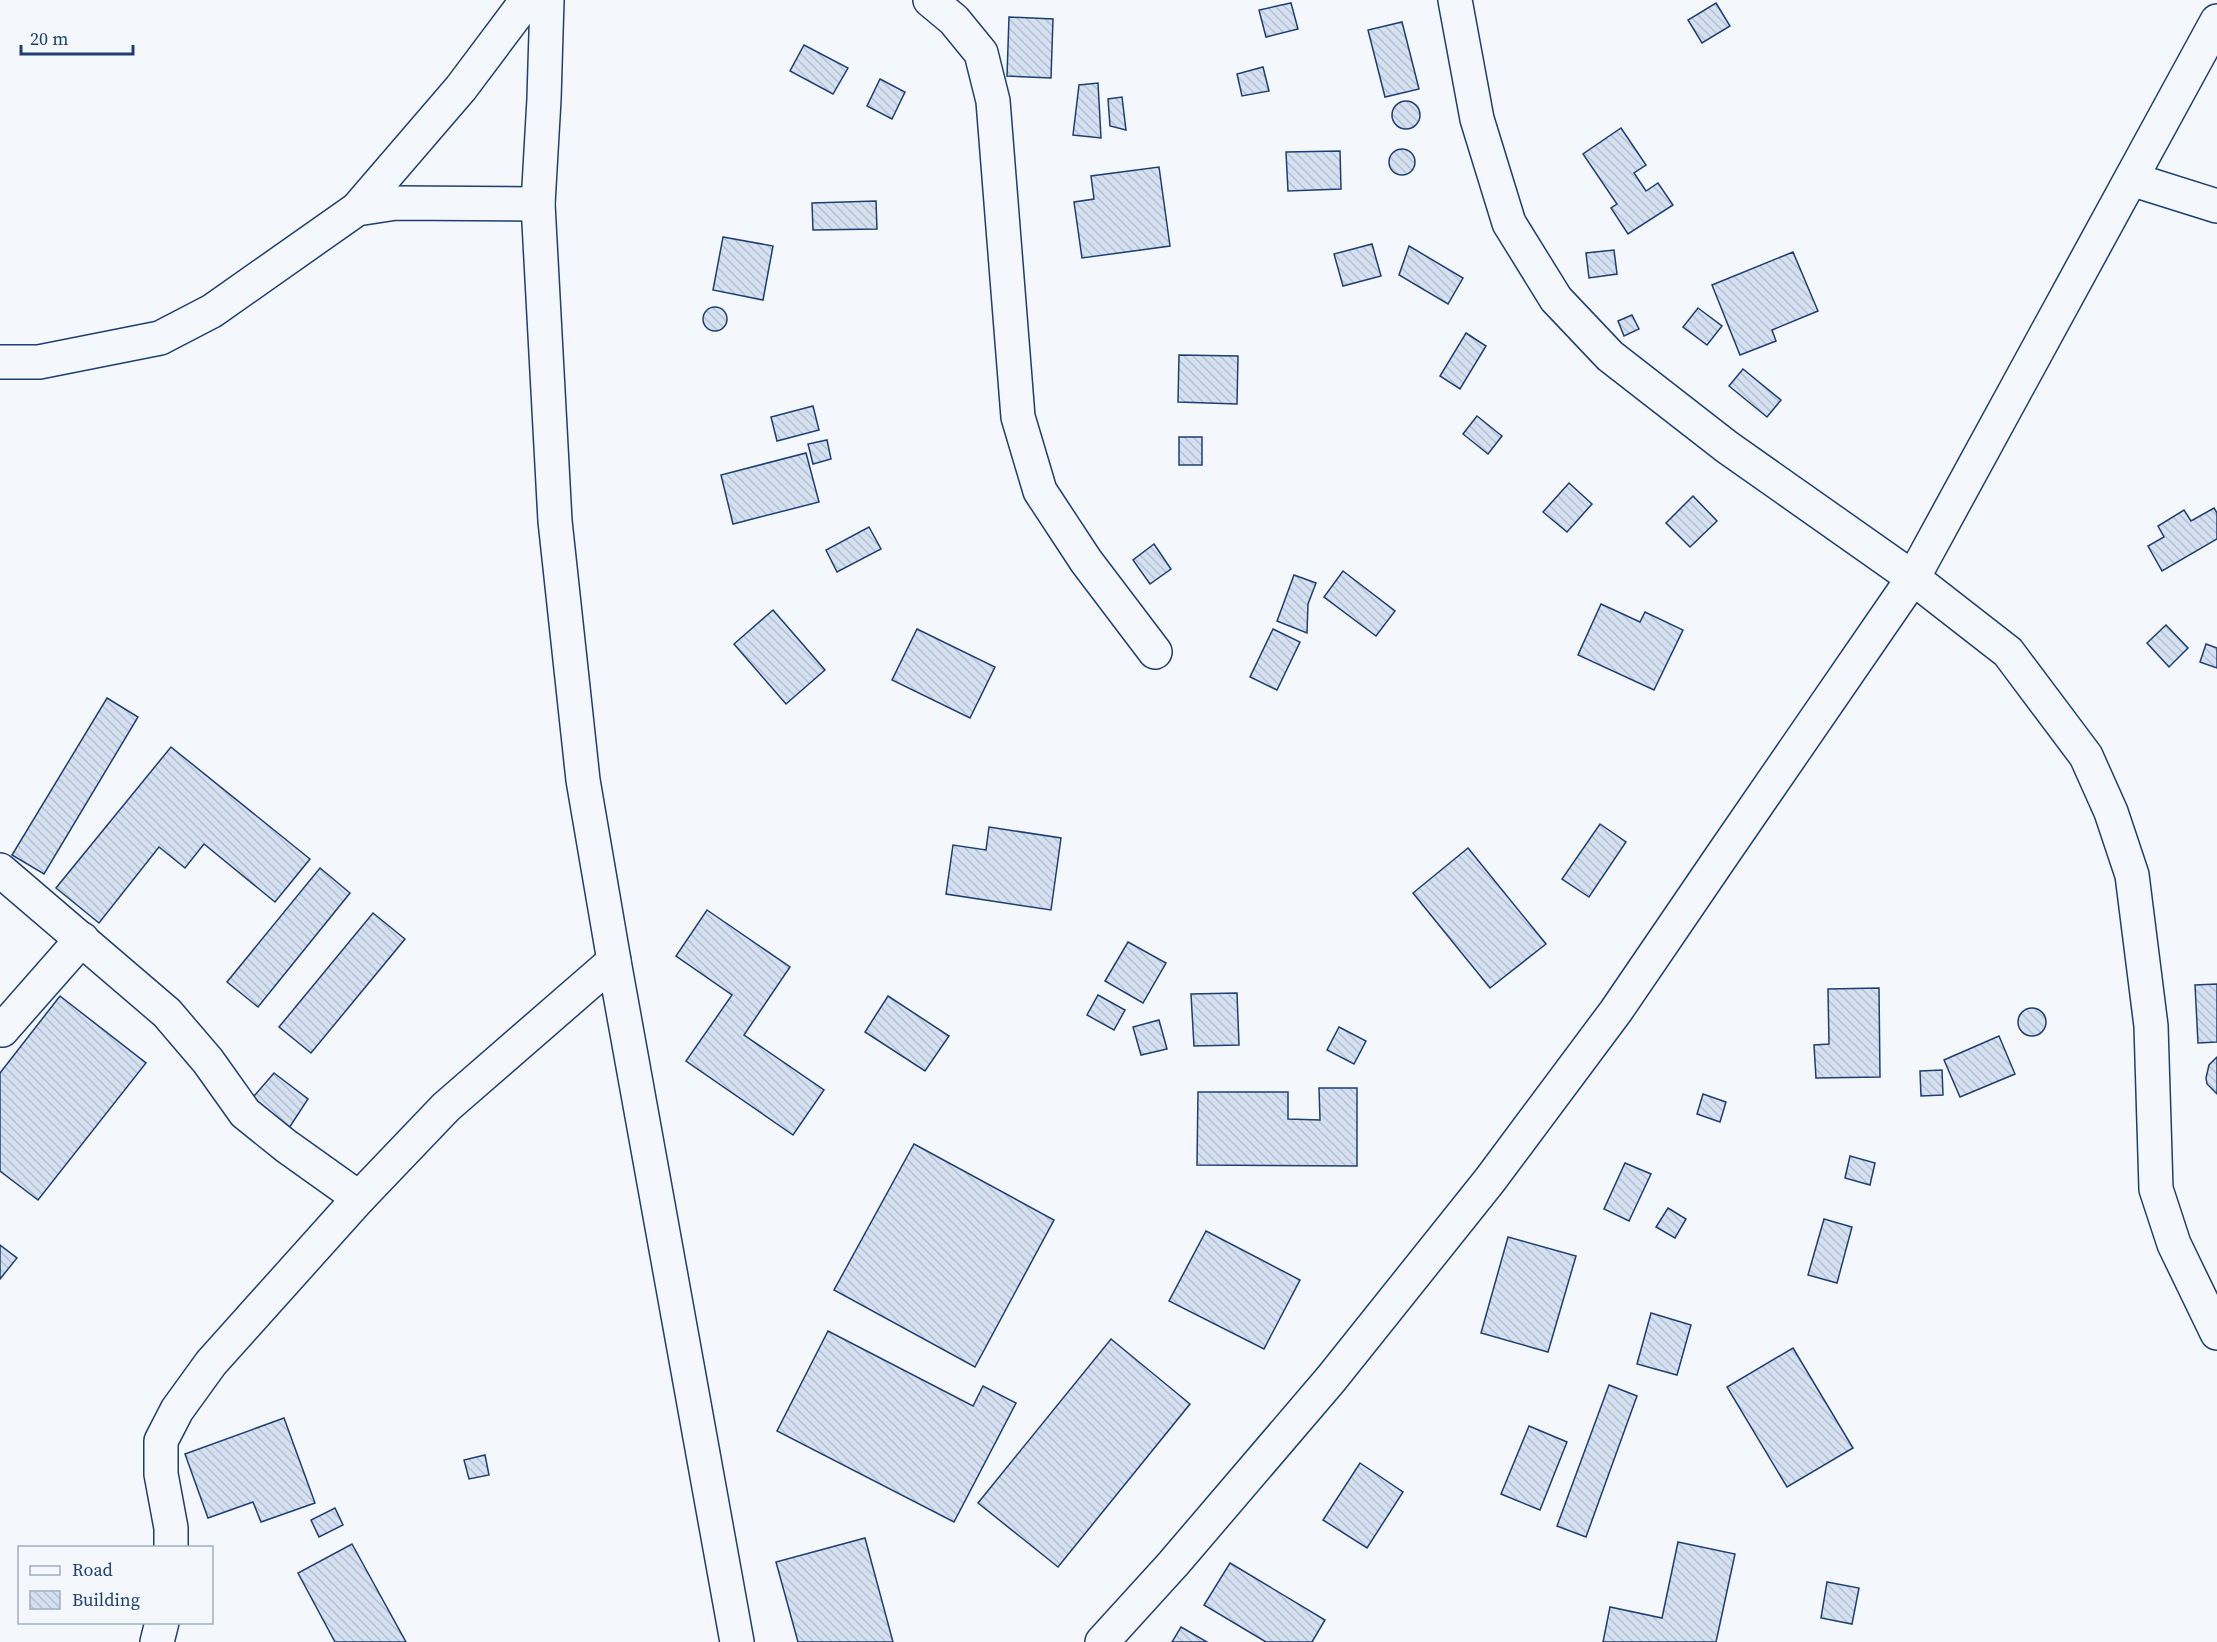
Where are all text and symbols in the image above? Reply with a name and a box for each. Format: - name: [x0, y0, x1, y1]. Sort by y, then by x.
- scale bar: [21, 18, 134, 56]
- text: 20 m: [30, 26, 68, 51]
- legend: [18, 1546, 213, 1624]
- text: Road: [72, 1557, 113, 1582]
- text: Building: [72, 1587, 140, 1612]

